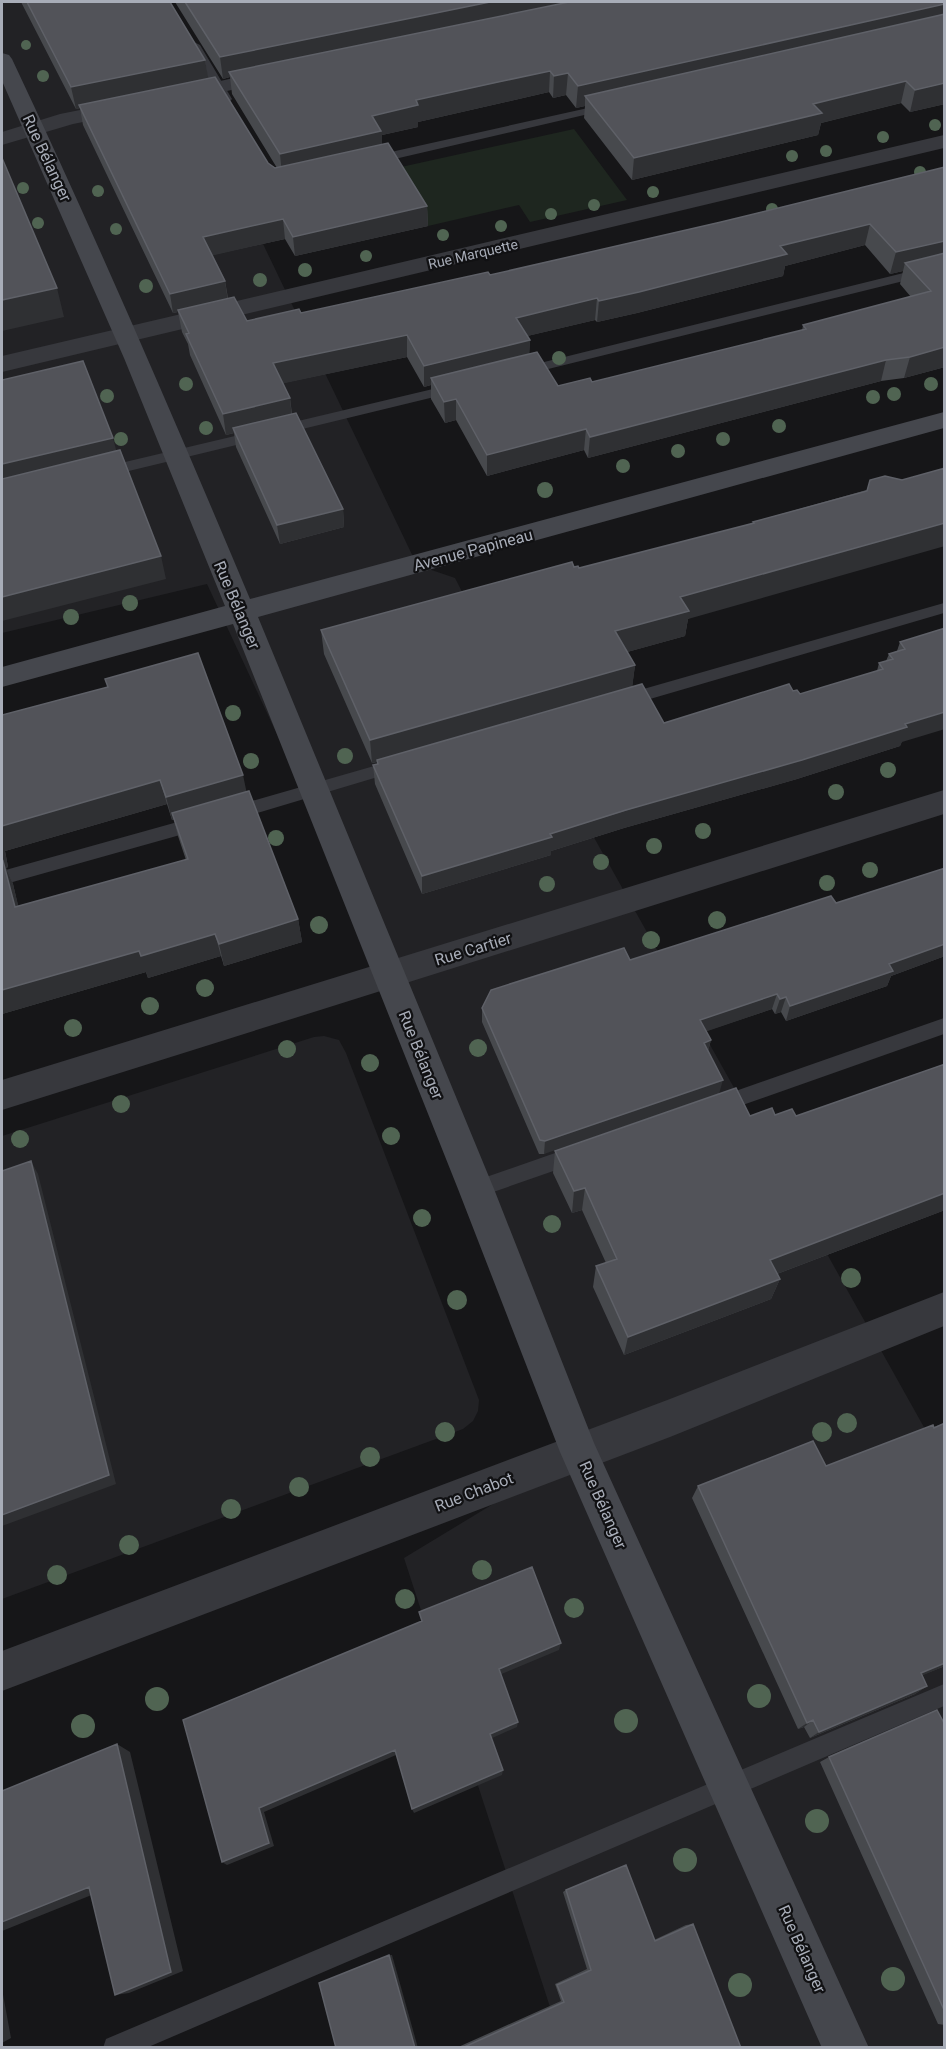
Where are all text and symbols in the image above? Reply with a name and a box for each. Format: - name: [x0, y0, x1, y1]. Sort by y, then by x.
- street label: Rue Bélanger: [19, 111, 76, 205]
- street label: Rue Marquette: [427, 236, 519, 272]
- street label: Avenue Papineau: [411, 525, 535, 575]
- street label: Rue Bélanger: [210, 558, 264, 652]
- street label: Rue Cartier: [432, 928, 514, 970]
- street label: Rue Bélanger: [395, 1008, 448, 1103]
- street label: Rue Bélanger: [575, 1458, 631, 1552]
- street label: Rue Chabot: [432, 1468, 516, 1516]
- street label: Rue Bélanger: [774, 1902, 830, 1996]

